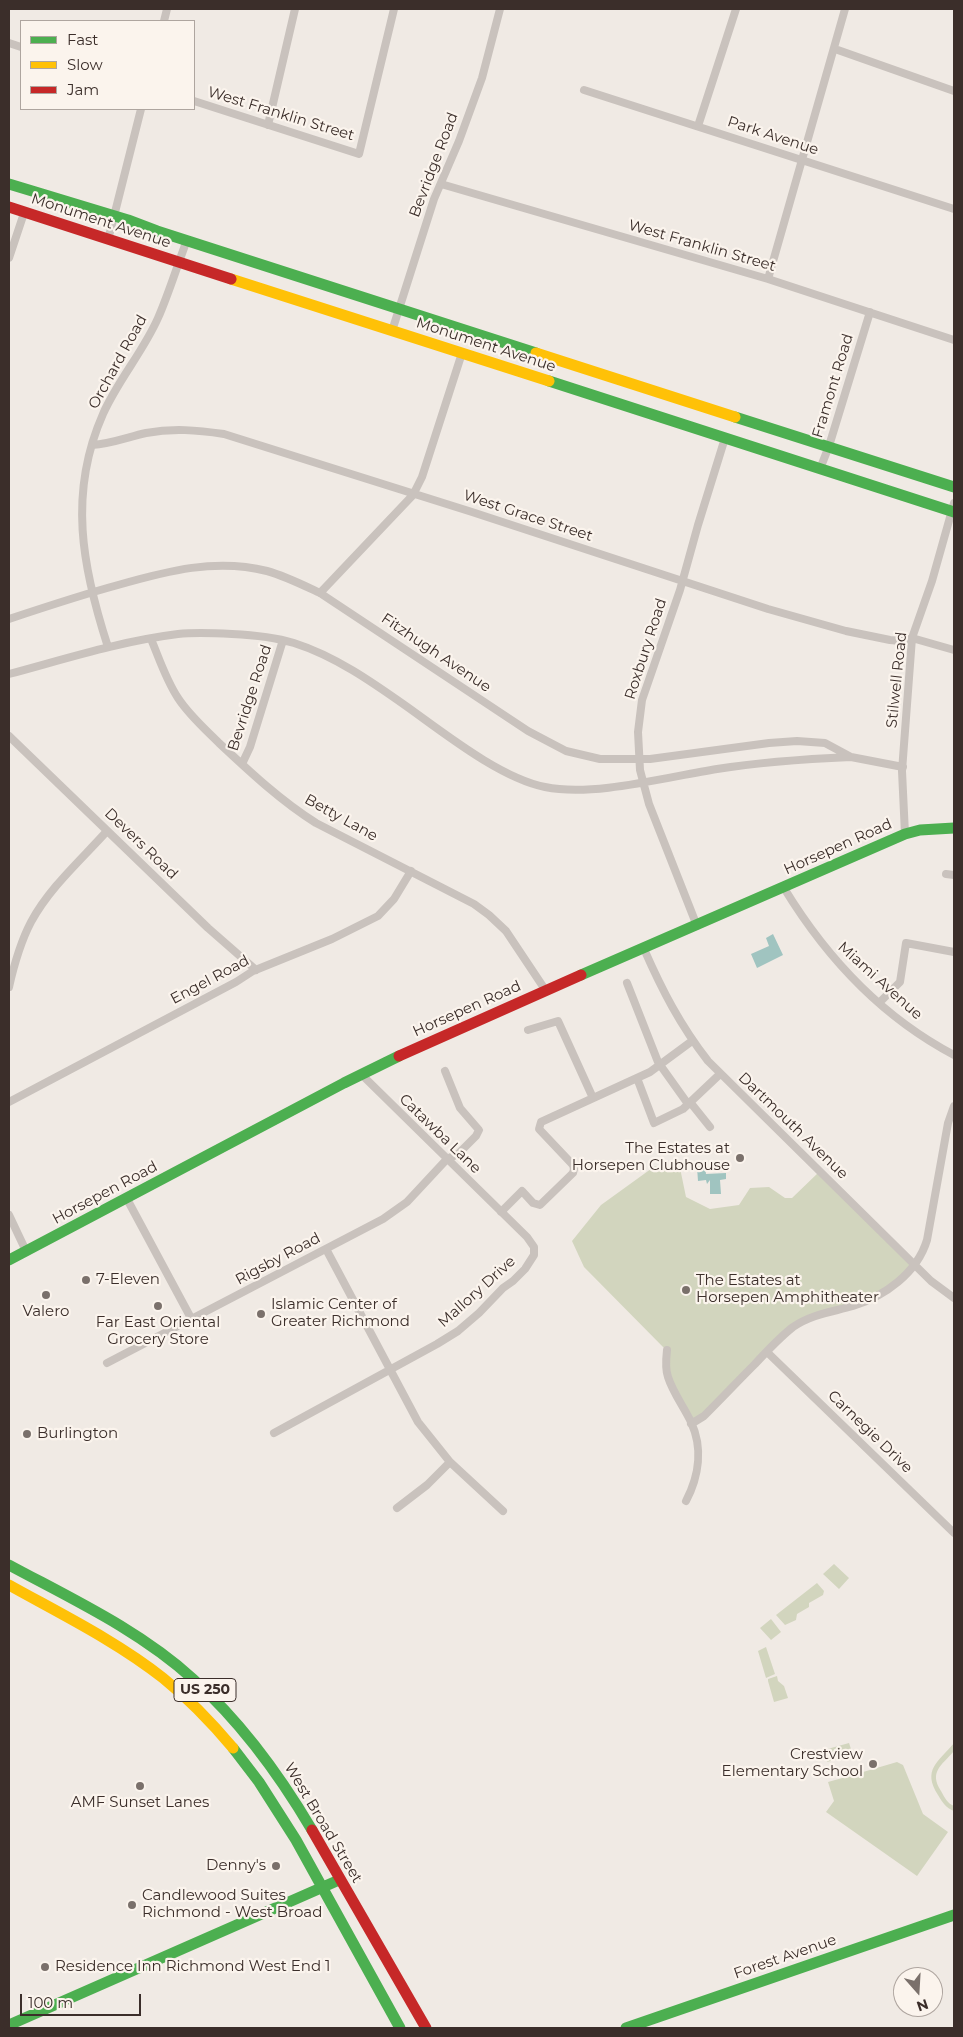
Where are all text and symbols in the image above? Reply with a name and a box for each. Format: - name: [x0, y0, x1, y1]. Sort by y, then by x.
- legend: [20, 20, 195, 110]
- text: Fast: [67, 30, 98, 49]
- text: Slow: [67, 55, 103, 74]
- text: Jam: [67, 80, 99, 99]
- street label: West Franklin Street: [205, 83, 357, 145]
- street label: Bevridge Road: [406, 110, 462, 220]
- street label: Park Avenue: [725, 113, 821, 159]
- street label: Monument Avenue: [29, 190, 173, 252]
- street label: West Franklin Street: [626, 216, 778, 276]
- street label: Orchard Road: [85, 312, 151, 412]
- street label: Monument Avenue: [414, 314, 558, 376]
- street label: Framont Road: [809, 332, 857, 440]
- street label: West Grace Street: [461, 487, 595, 545]
- street label: Roxbury Road: [621, 596, 671, 702]
- street label: Fitzhugh Avenue: [378, 610, 494, 696]
- street label: Stilwell Road: [883, 631, 911, 729]
- street label: Bevridge Road: [224, 642, 276, 754]
- street label: Betty Lane: [301, 791, 381, 845]
- street label: Devers Road: [101, 805, 181, 883]
- street label: Horsepen Road: [781, 815, 895, 879]
- street label: Miami Avenue: [834, 938, 926, 1024]
- street label: Engel Road: [168, 952, 252, 1008]
- street label: Horsepen Road: [410, 977, 524, 1041]
- street label: Dartmouth Avenue: [734, 1069, 852, 1183]
- street label: Catawba Lane: [395, 1090, 485, 1178]
- place label: The Estates at Horsepen Clubhouse: [572, 1140, 730, 1175]
- marker: The Estates at Horsepen Clubhouse: [734, 1152, 746, 1164]
- street label: Horsepen Road: [49, 1158, 161, 1228]
- street label: Rigsby Road: [232, 1229, 324, 1289]
- street label: Mallory Drive: [435, 1253, 519, 1331]
- place label: 7-Eleven: [96, 1271, 160, 1289]
- place label: The Estates at Horsepen Amphitheater: [696, 1272, 879, 1307]
- marker: 7-Eleven: [80, 1274, 92, 1286]
- marker: The Estates at Horsepen Amphitheater: [680, 1284, 692, 1296]
- marker: Valero: [40, 1289, 52, 1301]
- place label: Islamic Center of Greater Richmond: [271, 1296, 410, 1331]
- marker: Far East Oriental Grocery Store: [152, 1300, 164, 1312]
- place label: Valero: [23, 1303, 69, 1321]
- marker: Islamic Center of Greater Richmond: [255, 1308, 267, 1320]
- place label: Far East Oriental Grocery Store: [96, 1314, 220, 1349]
- street label: Carnegie Drive: [824, 1387, 916, 1477]
- place label: Burlington: [37, 1425, 118, 1443]
- marker: Burlington: [21, 1428, 33, 1440]
- road number: US 250: [174, 1678, 236, 1702]
- place label: Crestview Elementary School: [722, 1746, 863, 1781]
- marker: Crestview Elementary School: [867, 1758, 879, 1770]
- street label: West Broad Street: [280, 1760, 366, 1886]
- marker: AMF Sunset Lanes: [134, 1780, 146, 1792]
- place label: AMF Sunset Lanes: [71, 1794, 209, 1812]
- place label: Denny's: [206, 1857, 266, 1875]
- marker: Denny's: [270, 1860, 282, 1872]
- place label: Candlewood Suites Richmond - West Broad: [142, 1887, 322, 1922]
- marker: Candlewood Suites Richmond - West Broad: [126, 1899, 138, 1911]
- street label: Forest Avenue: [731, 1931, 839, 1983]
- place label: Residence Inn Richmond West End 1: [55, 1958, 331, 1976]
- marker: Residence Inn Richmond West End 1: [39, 1961, 51, 1973]
- north arrow: [893, 1967, 943, 2017]
- scale bar: [22, 1984, 144, 2016]
- text: 100 m: [28, 1993, 73, 2012]
- text: N: [914, 1995, 931, 2016]

